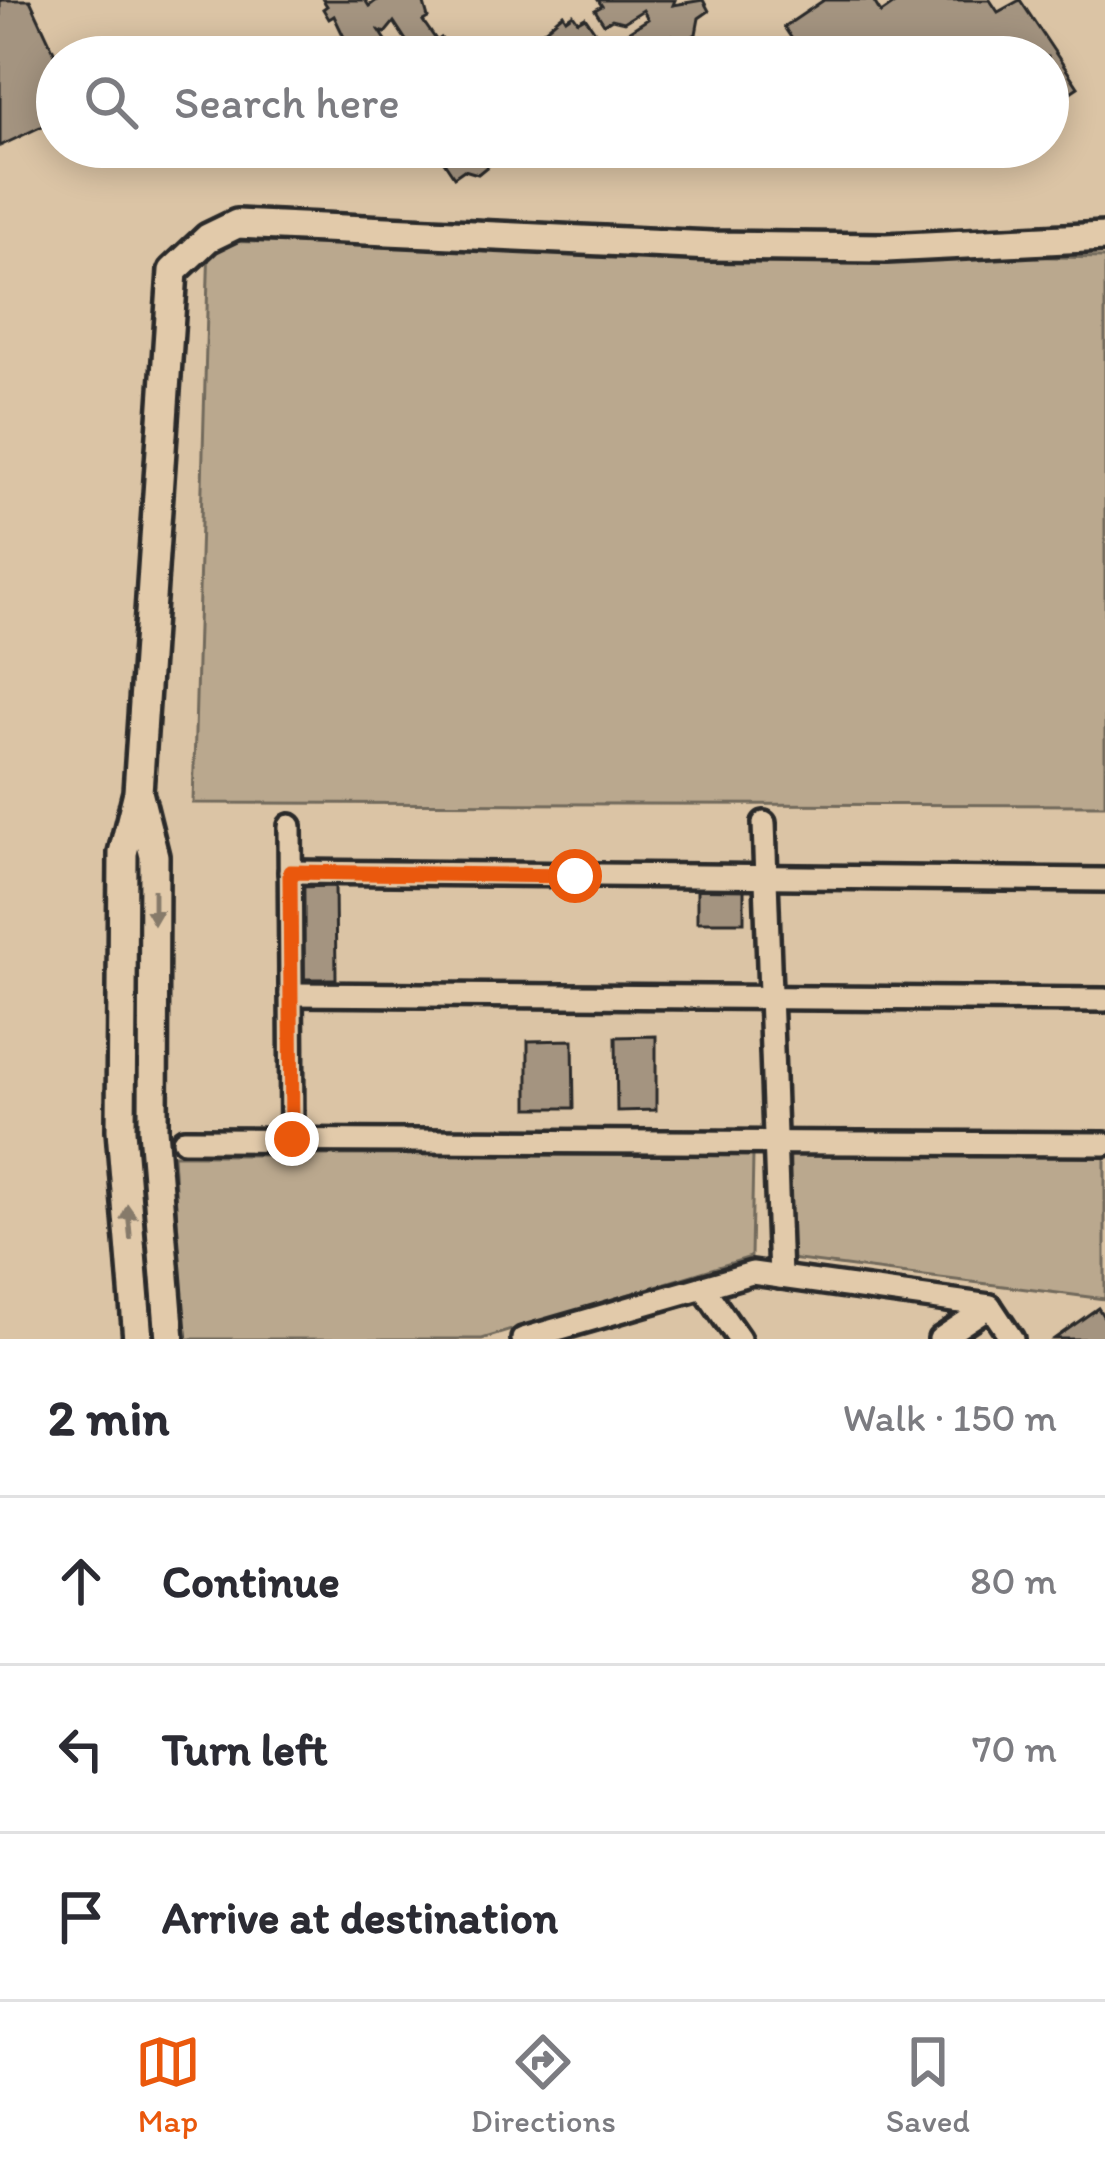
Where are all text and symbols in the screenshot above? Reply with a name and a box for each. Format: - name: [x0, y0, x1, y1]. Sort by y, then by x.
- search box: [36, 36, 1069, 168]
- icon: search: [78, 69, 144, 135]
- text: Search here: [174, 75, 400, 129]
- route start: [548, 849, 602, 903]
- one-way arrow: [144, 889, 164, 927]
- route end: [265, 1112, 319, 1166]
- one-way arrow: [119, 1203, 138, 1240]
- text: 2 min: [48, 1387, 169, 1448]
- text: Walk · 150 m: [843, 1394, 1057, 1441]
- icon: ahead: [48, 1548, 114, 1614]
- text: Continue: [162, 1554, 340, 1608]
- text: 80 m: [970, 1557, 1057, 1604]
- icon: left: [48, 1716, 114, 1782]
- text: Turn left: [162, 1722, 328, 1776]
- text: 70 m: [972, 1725, 1057, 1772]
- icon: arrive: [48, 1884, 114, 1950]
- text: Arrive at destination: [162, 1890, 558, 1944]
- tab: Map: [135, 2029, 201, 2140]
- tab: Directions: [471, 2029, 616, 2140]
- tab: Saved: [886, 2029, 970, 2140]

